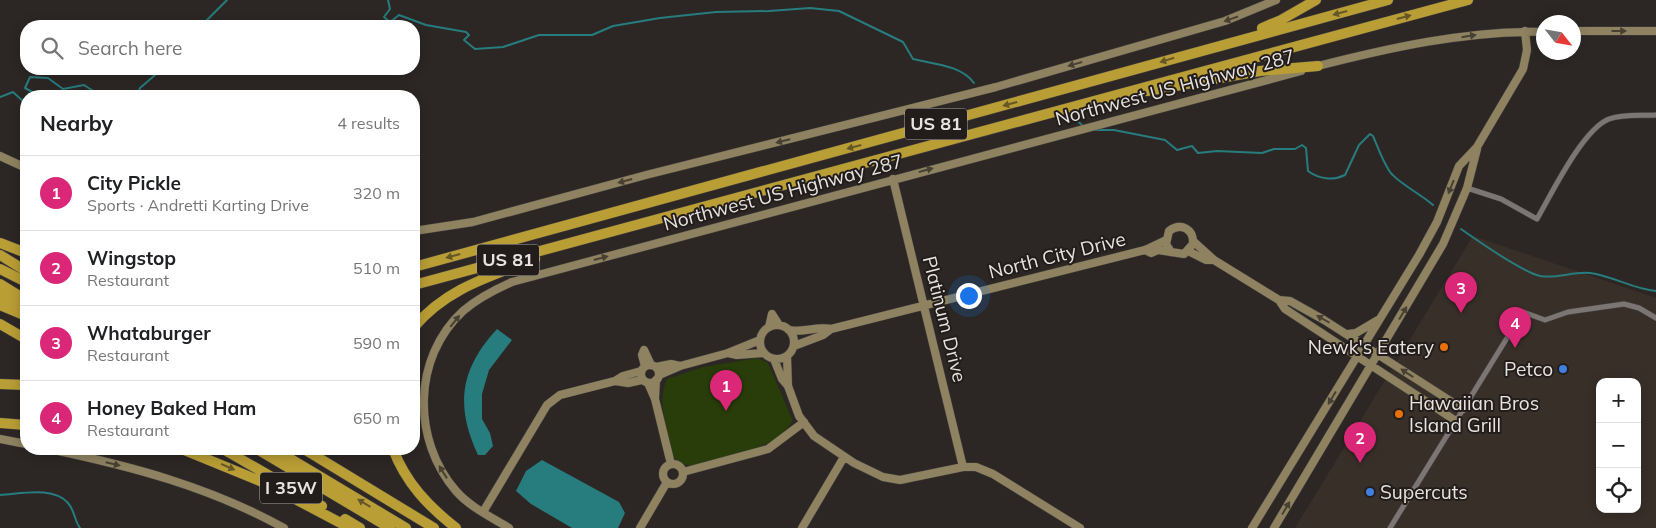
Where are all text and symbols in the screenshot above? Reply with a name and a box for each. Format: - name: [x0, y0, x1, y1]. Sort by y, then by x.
- one-way arrow: [1333, 9, 1348, 17]
- one-way arrow: [1397, 13, 1412, 21]
- north arrow: [1536, 15, 1581, 60]
- one-way arrow: [1224, 16, 1239, 23]
- search box: [20, 20, 420, 75]
- one-way arrow: [1611, 27, 1627, 35]
- one-way arrow: [1461, 31, 1477, 39]
- icon: search: [38, 34, 66, 62]
- text: Search here: [78, 36, 182, 60]
- street label: Northwest US Highway 287: [1053, 43, 1297, 131]
- one-way arrow: [1159, 57, 1174, 65]
- one-way arrow: [1068, 60, 1083, 68]
- one-way arrow: [1003, 100, 1018, 108]
- road number: US 81: [905, 108, 967, 140]
- text: Nearby: [40, 110, 113, 136]
- text: 4 results: [337, 113, 400, 133]
- one-way arrow: [775, 137, 790, 145]
- one-way arrow: [846, 144, 861, 152]
- street label: Northwest US Highway 287: [661, 148, 905, 236]
- one-way arrow: [919, 165, 934, 173]
- text: City Pickle: [87, 171, 181, 195]
- one-way arrow: [618, 177, 633, 185]
- one-way arrow: [1447, 180, 1455, 194]
- text: 1: [51, 183, 61, 203]
- text: 320 m: [353, 183, 400, 203]
- text: Sports · Andretti Karting Drive: [87, 195, 309, 215]
- street label: North City Drive: [986, 226, 1128, 284]
- road number: US 81: [477, 244, 539, 276]
- text: Wingstop: [87, 246, 176, 270]
- one-way arrow: [445, 252, 461, 260]
- street label: Platinum Drive: [918, 253, 972, 385]
- one-way arrow: [593, 254, 608, 262]
- text: 2: [51, 258, 61, 278]
- text: 510 m: [353, 258, 400, 278]
- text: Restaurant: [87, 270, 169, 290]
- pin: 3: [1445, 272, 1477, 313]
- your location: [956, 283, 982, 309]
- one-way arrow: [1398, 306, 1407, 319]
- pin: 4: [1499, 307, 1531, 348]
- one-way arrow: [1316, 314, 1329, 323]
- one-way arrow: [449, 315, 460, 328]
- text: Whataburger: [87, 321, 211, 345]
- text: 3: [51, 333, 61, 353]
- text: 590 m: [353, 333, 400, 353]
- place label: Newk's Eatery: [1308, 335, 1434, 359]
- marker: Newk's Eatery: [1438, 341, 1450, 353]
- text: Restaurant: [87, 345, 169, 365]
- place label: Petco: [1504, 357, 1553, 381]
- marker: Petco: [1557, 363, 1569, 375]
- one-way arrow: [1400, 369, 1414, 378]
- pin: 1: [710, 370, 742, 411]
- map controls: [1596, 378, 1641, 513]
- button: +: [1596, 378, 1641, 423]
- one-way arrow: [1327, 391, 1336, 404]
- place label: Hawaiian Bros Island Grill: [1409, 391, 1539, 437]
- text: Honey Baked Ham: [87, 396, 256, 420]
- text: 4: [51, 408, 61, 428]
- text: 650 m: [353, 408, 400, 428]
- marker: Hawaiian Bros Island Grill: [1393, 408, 1405, 420]
- text: Restaurant: [87, 420, 169, 440]
- pin: 2: [1344, 422, 1376, 463]
- button: −: [1596, 423, 1641, 468]
- one-way arrow: [106, 460, 121, 468]
- one-way arrow: [221, 463, 235, 471]
- one-way arrow: [438, 466, 447, 479]
- button: locate: [1596, 468, 1641, 513]
- road number: I 35W: [260, 472, 322, 503]
- place label: Supercuts: [1380, 480, 1468, 504]
- marker: Supercuts: [1364, 486, 1376, 498]
- one-way arrow: [358, 498, 371, 507]
- one-way arrow: [1282, 501, 1291, 514]

